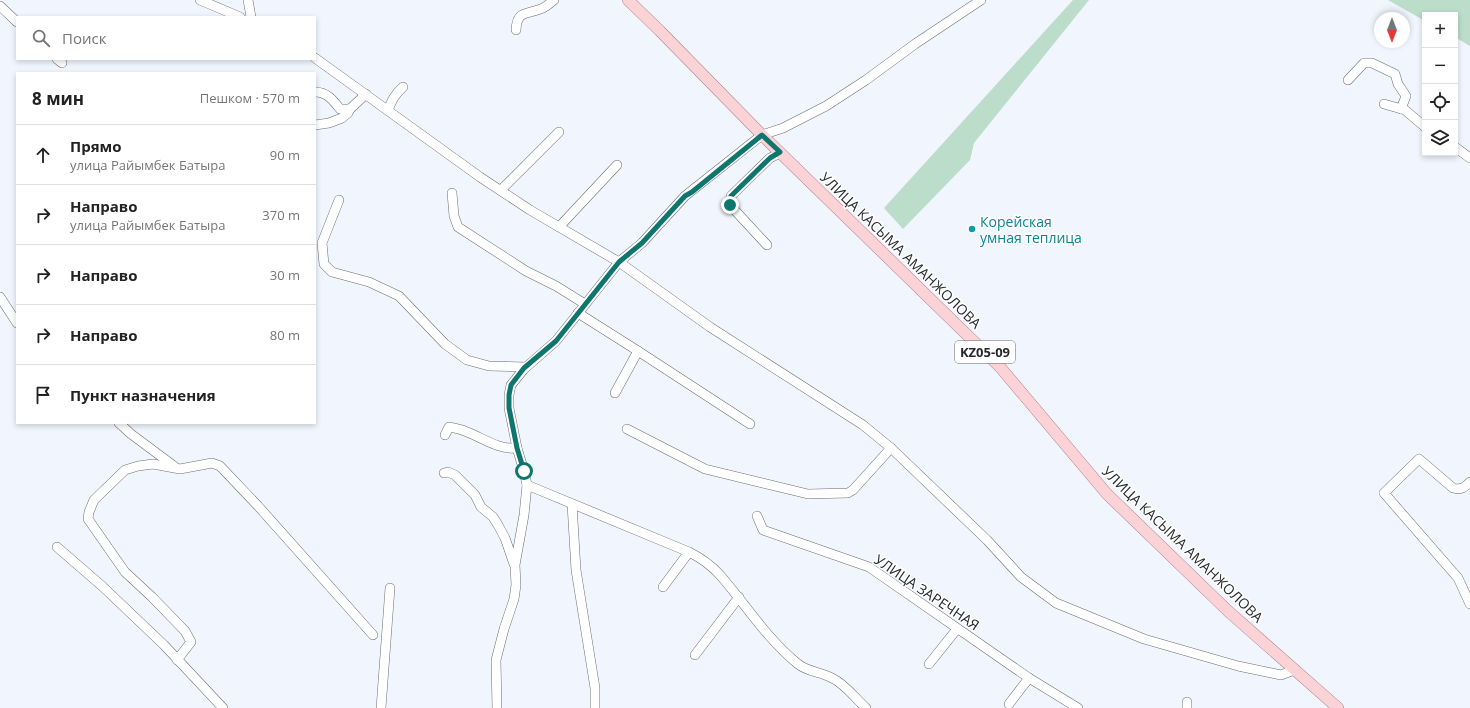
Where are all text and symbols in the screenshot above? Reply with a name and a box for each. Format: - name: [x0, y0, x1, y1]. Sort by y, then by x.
- north arrow: [1374, 12, 1410, 48]
- map controls: [1422, 12, 1458, 156]
- button: +: [1422, 12, 1458, 48]
- search box: [16, 16, 316, 60]
- icon: search: [30, 27, 52, 49]
- text: Поиск: [62, 28, 106, 48]
- button: −: [1422, 48, 1458, 84]
- button: locate: [1422, 84, 1458, 120]
- text: 8 мин: [32, 87, 84, 110]
- text: Пешком · 570 m: [200, 89, 300, 107]
- button: layers: [1422, 120, 1458, 156]
- text: Прямо: [70, 136, 122, 156]
- icon: ahead: [32, 144, 54, 166]
- text: 90 m: [270, 146, 300, 164]
- text: улица Райымбек Батыра: [70, 156, 225, 174]
- street label: УЛИЦА КАСЫМА АМАНЖОЛОВА: [816, 168, 986, 332]
- text: Направо: [70, 196, 138, 216]
- route end: [721, 196, 739, 214]
- icon: right: [32, 204, 54, 226]
- text: 370 m: [262, 206, 300, 224]
- place label: Корейская умная теплица: [980, 212, 1082, 247]
- text: улица Райымбек Батыра: [70, 216, 225, 234]
- marker: Корейская умная теплица: [967, 224, 977, 234]
- icon: right: [32, 264, 54, 286]
- text: Направо: [70, 265, 138, 285]
- text: 30 m: [270, 266, 300, 284]
- icon: right: [32, 324, 54, 346]
- text: Направо: [70, 325, 138, 345]
- text: 80 m: [270, 326, 300, 344]
- road number: KZ05-09: [955, 341, 1015, 363]
- icon: arrive: [32, 384, 54, 406]
- text: Пункт назначения: [70, 385, 216, 405]
- route start: [515, 462, 533, 480]
- street label: УЛИЦА КАСЫМА АМАНЖОЛОВА: [1098, 462, 1268, 626]
- street label: УЛИЦА ЗАРЕЧНАЯ: [871, 550, 983, 634]

